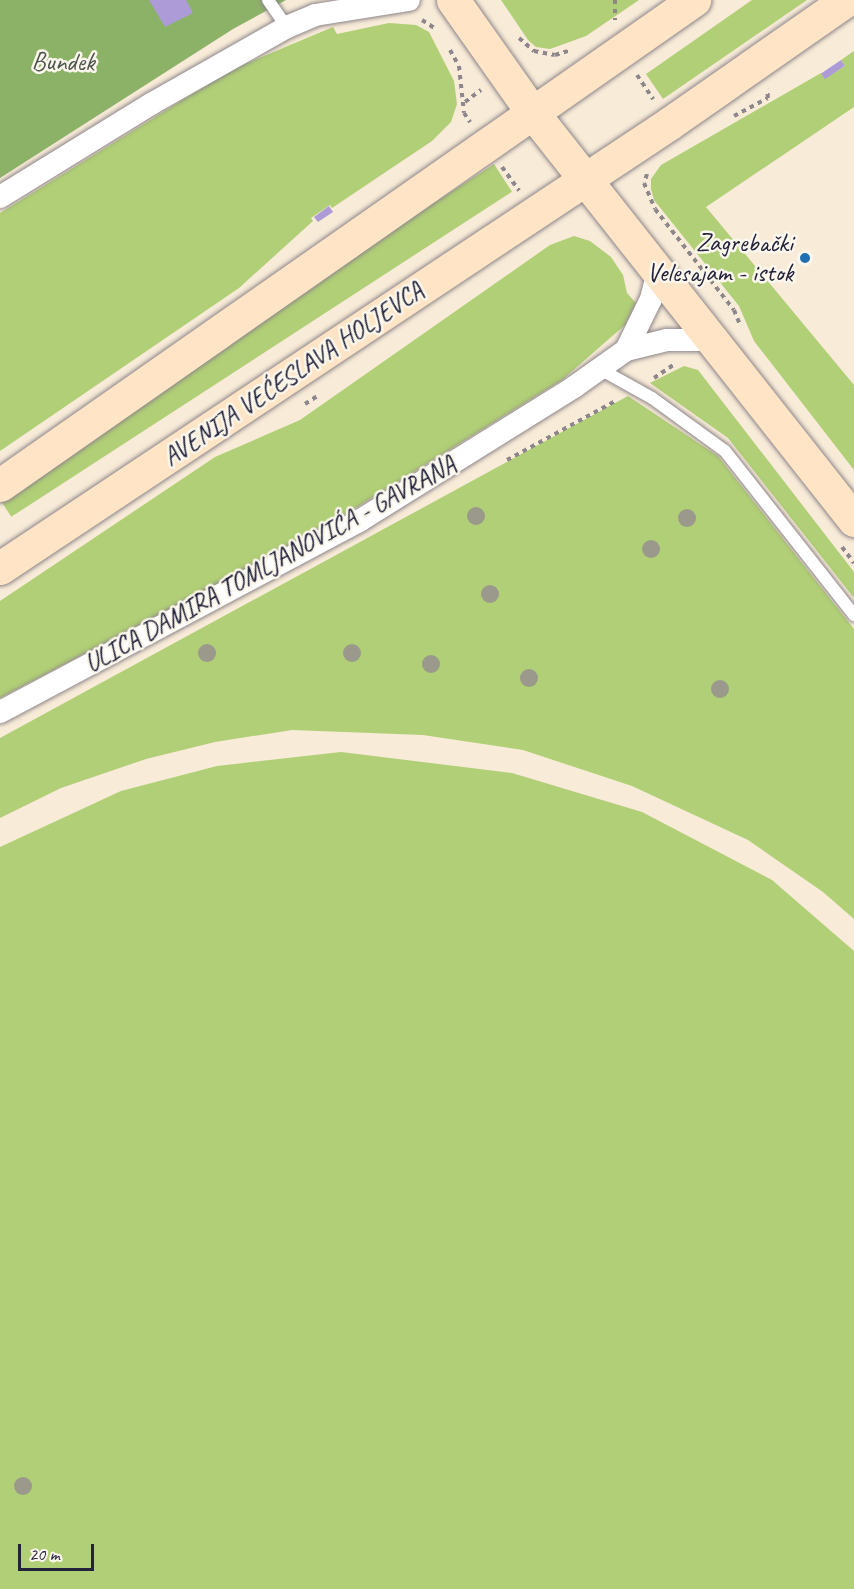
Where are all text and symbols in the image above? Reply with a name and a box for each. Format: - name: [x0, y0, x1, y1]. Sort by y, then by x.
- park label: Bundek: [32, 46, 94, 78]
- place label: Zagrebački Velesajam - istok: [647, 227, 793, 288]
- marker: Zagrebački Velesajam - istok: [798, 251, 812, 265]
- street label: AVENIJA VEĆESLAVA HOLJEVCA: [157, 275, 429, 473]
- street label: ULICA DAMIRA TOMLJANOVIĆA - GAVRANA: [80, 449, 460, 679]
- scale bar: [21, 1532, 98, 1570]
- text: 20 m: [29, 1543, 60, 1565]

